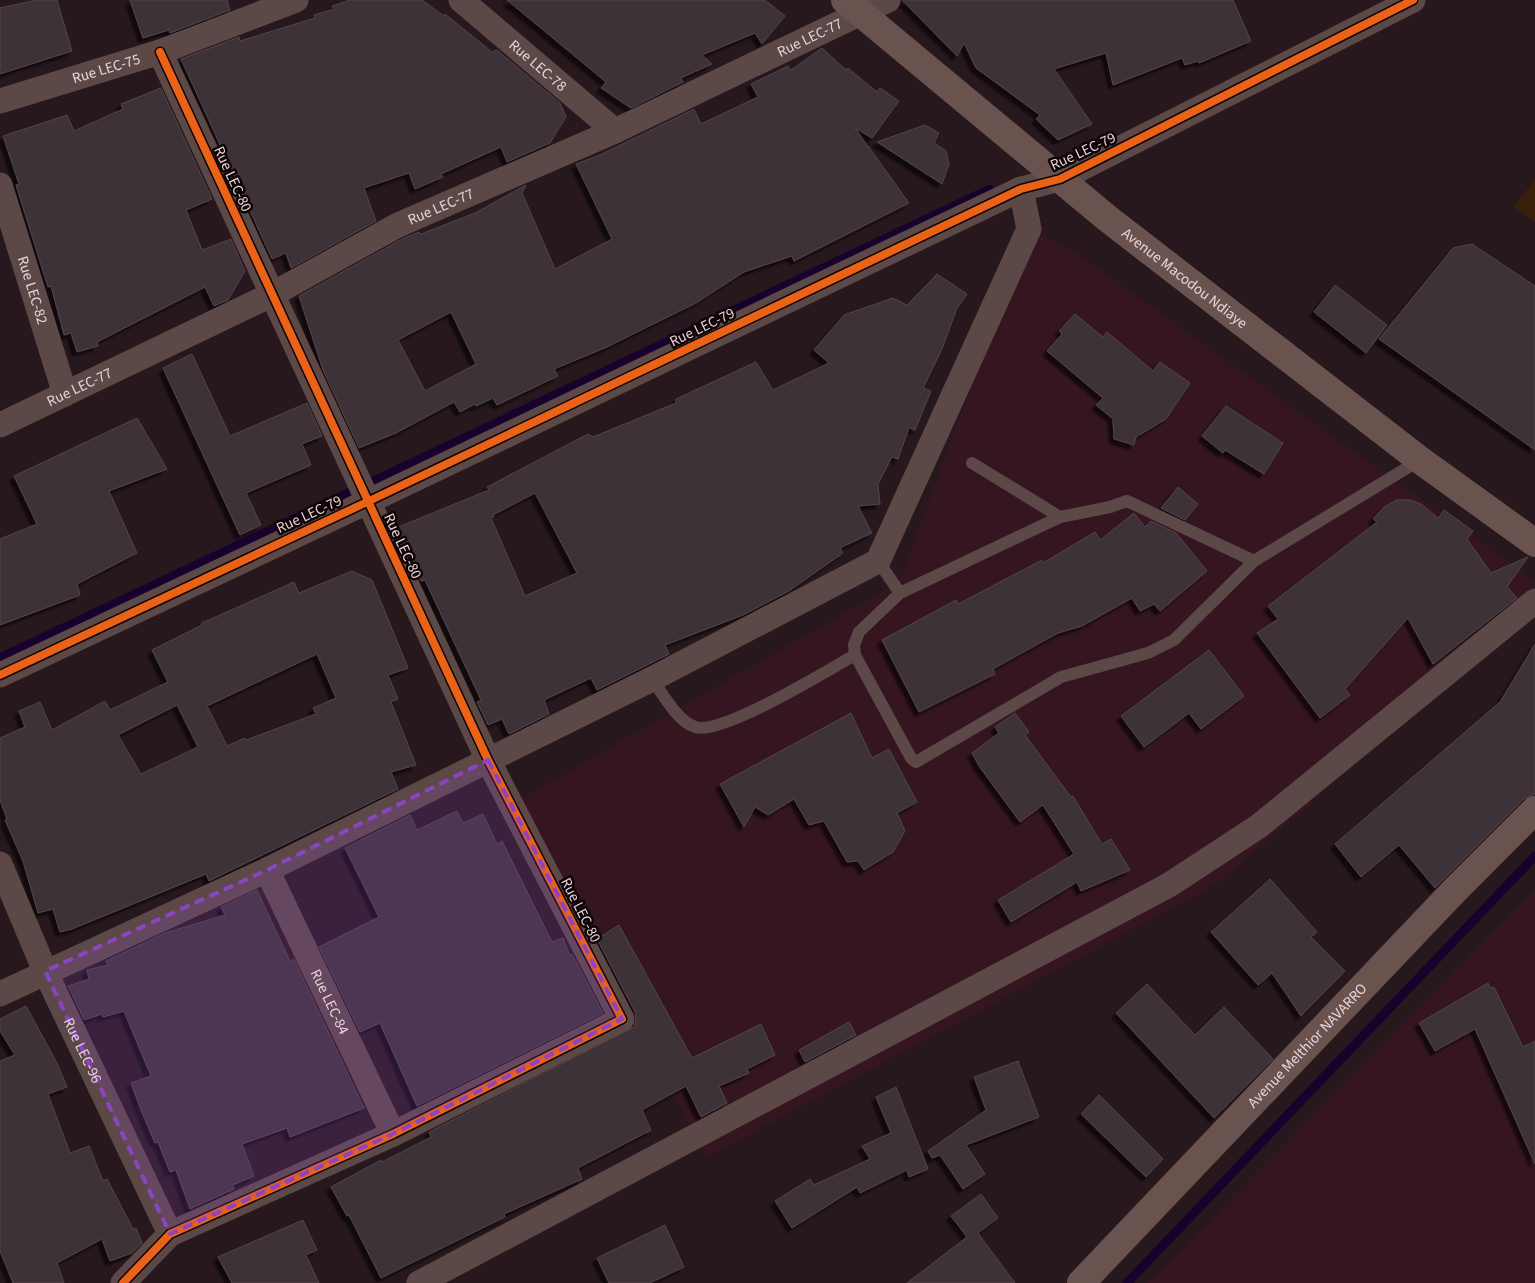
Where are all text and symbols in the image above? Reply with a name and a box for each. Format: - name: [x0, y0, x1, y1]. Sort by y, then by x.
- street label: Rue LEC-77: [774, 13, 846, 63]
- street label: Rue LEC-78: [504, 35, 571, 97]
- street label: Rue LEC-75: [70, 49, 143, 89]
- street label: Rue LEC-79: [1047, 127, 1119, 176]
- street label: Rue LEC-80: [208, 143, 257, 215]
- street label: Rue LEC-77: [404, 183, 477, 231]
- street label: Avenue Macodou Ndiaye: [1117, 223, 1252, 334]
- street label: Rue LEC-82: [12, 254, 53, 327]
- street label: Rue LEC-79: [666, 303, 738, 352]
- street label: Rue LEC-77: [43, 363, 116, 412]
- street label: Rue LEC-79: [273, 490, 345, 539]
- street label: Rue LEC-80: [378, 510, 427, 582]
- street label: Rue LEC-80: [555, 874, 606, 946]
- street label: Rue LEC-84: [305, 966, 354, 1039]
- street label: Avenue Melthior NAVARRO: [1243, 979, 1372, 1113]
- street label: Rue LEC-96: [58, 1014, 107, 1087]

